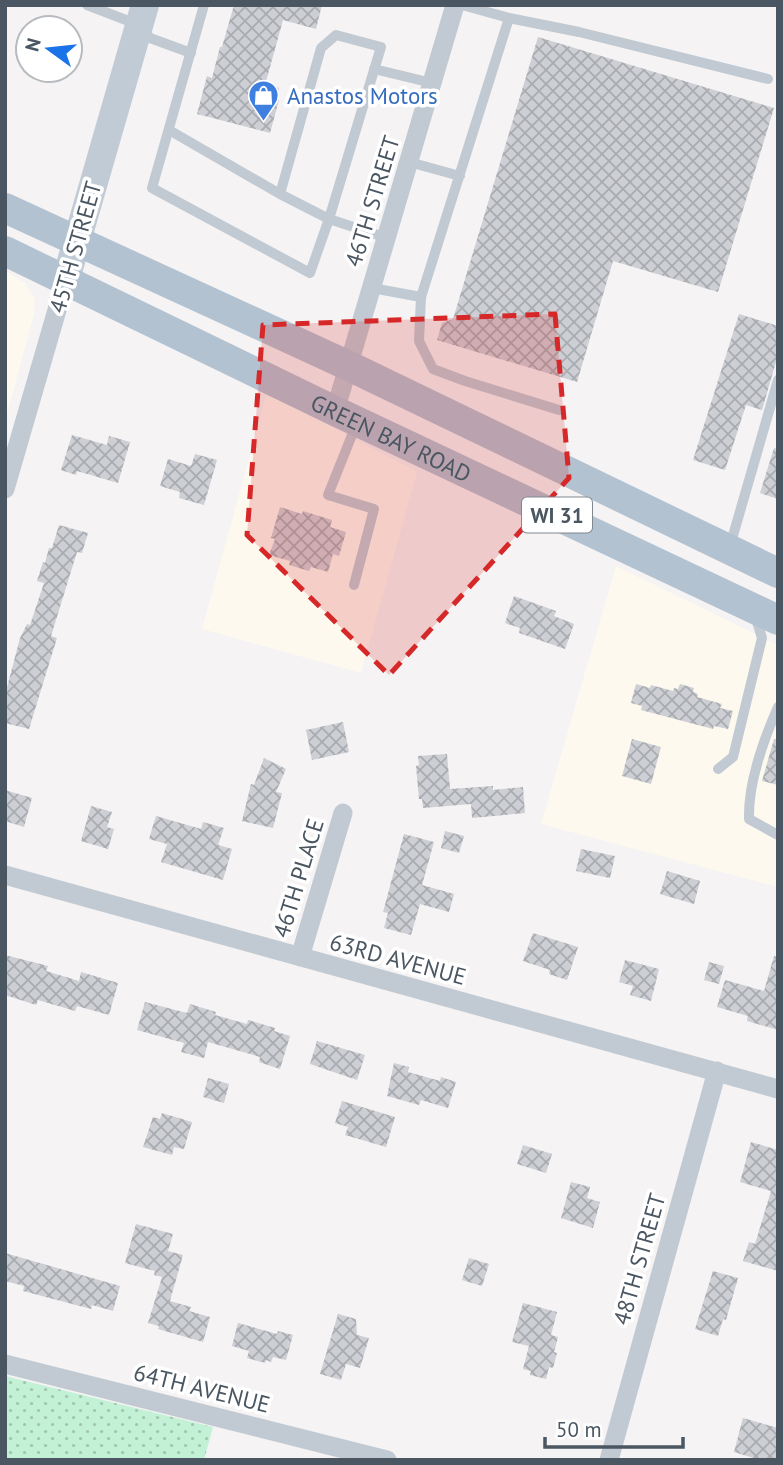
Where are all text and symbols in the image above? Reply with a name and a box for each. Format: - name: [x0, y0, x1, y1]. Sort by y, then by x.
- north arrow: [14, 14, 84, 84]
- text: N: [19, 35, 46, 54]
- shop icon: Anastos Motors: [247, 78, 281, 122]
- place label: Anastos Motors: [287, 81, 438, 110]
- street label: 46TH STREET: [338, 132, 406, 270]
- street label: 45TH STREET: [42, 178, 108, 316]
- street label: GREEN BAY ROAD: [306, 387, 476, 488]
- road number: WI 31: [522, 498, 592, 532]
- street label: 46TH PLACE: [266, 815, 330, 941]
- street label: 63RD AVENUE: [327, 927, 469, 991]
- street label: 48TH STREET: [606, 1190, 672, 1328]
- street label: 64TH AVENUE: [131, 1357, 273, 1419]
- scale bar: [545, 1406, 683, 1450]
- text: 50 m: [556, 1416, 602, 1443]

